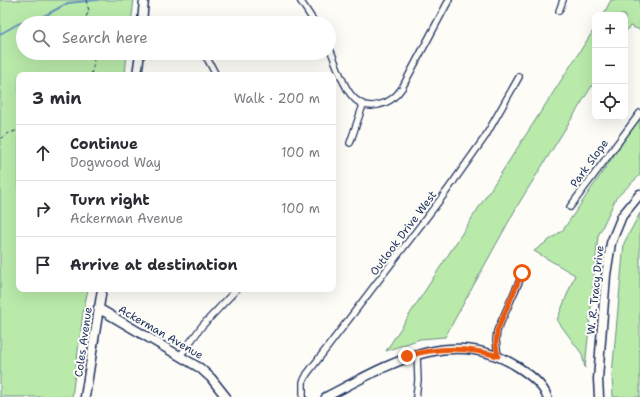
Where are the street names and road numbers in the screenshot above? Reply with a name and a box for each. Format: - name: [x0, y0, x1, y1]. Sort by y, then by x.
- street label: Park Slope: [567, 136, 612, 190]
- street label: Outlook Drive West: [367, 188, 440, 279]
- street label: W. R. Tracy Drive: [583, 245, 608, 335]
- street label: Ackerman Avenue: [116, 302, 206, 363]
- street label: Coles Avenue: [71, 306, 96, 378]

